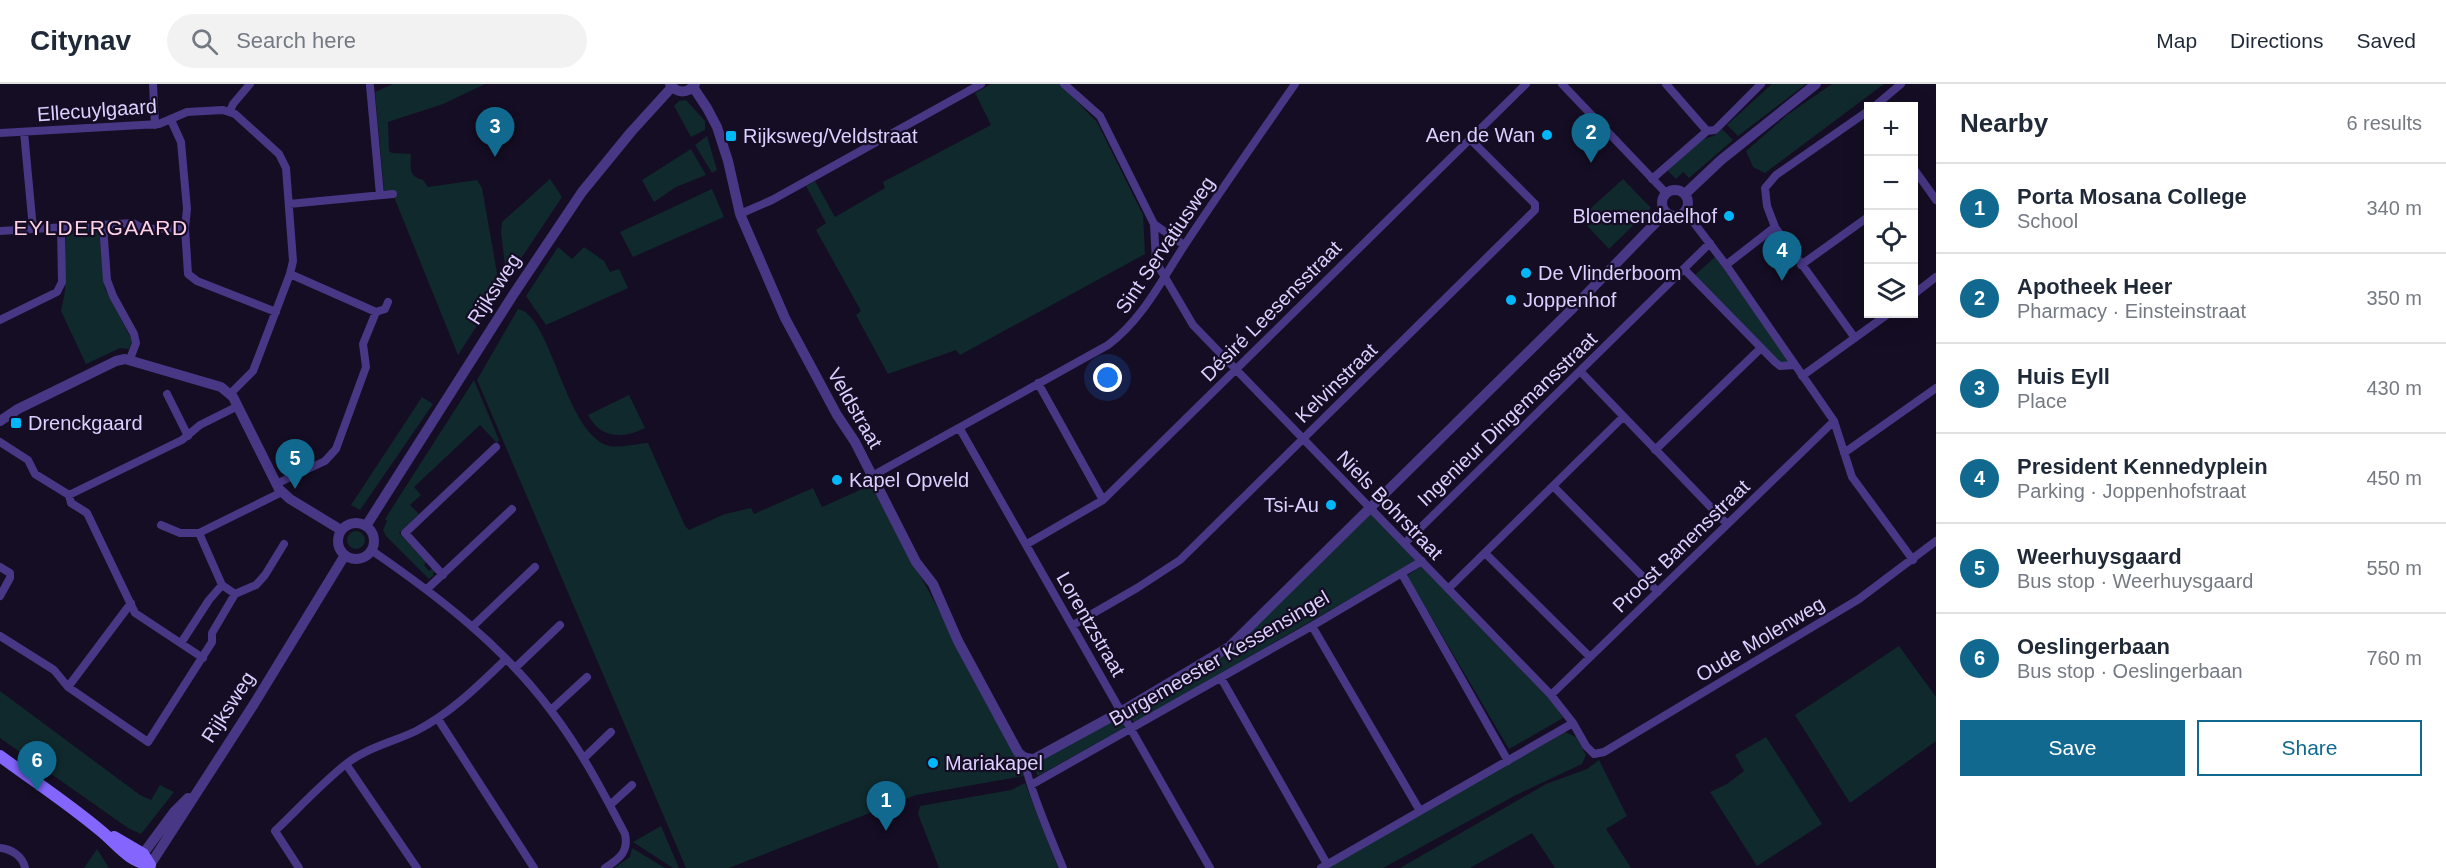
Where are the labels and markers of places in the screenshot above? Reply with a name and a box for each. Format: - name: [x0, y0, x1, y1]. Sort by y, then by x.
- pin: 3: [476, 107, 514, 157]
- pin: 2: [1572, 113, 1610, 163]
- place label: Aen de Wan: [1426, 124, 1535, 146]
- place label: Rijksweg/Veldstraat: [743, 125, 918, 147]
- marker: Aen de Wan: [1540, 128, 1554, 142]
- marker: Rijksweg/Veldstraat: [724, 129, 738, 143]
- place label: Bloemendaelhof: [1572, 205, 1717, 227]
- marker: Bloemendaelhof: [1722, 209, 1736, 223]
- pin: 4: [1762, 232, 1802, 281]
- place label: De Vlinderboom: [1538, 262, 1681, 284]
- marker: De Vlinderboom: [1519, 266, 1533, 280]
- place label: Joppenhof: [1523, 289, 1617, 311]
- marker: Joppenhof: [1504, 293, 1518, 307]
- place label: Drenckgaard: [28, 412, 143, 434]
- marker: Drenckgaard: [9, 416, 23, 430]
- pin: 5: [276, 440, 314, 489]
- place label: Kapel Opveld: [849, 469, 969, 491]
- marker: Kapel Opveld: [830, 473, 844, 487]
- place label: Tsi-Au: [1263, 494, 1319, 516]
- marker: Tsi-Au: [1324, 498, 1338, 512]
- pin: 6: [18, 742, 57, 791]
- place label: Mariakapel: [945, 752, 1043, 774]
- marker: Mariakapel: [926, 756, 940, 770]
- pin: 1: [866, 782, 906, 831]

